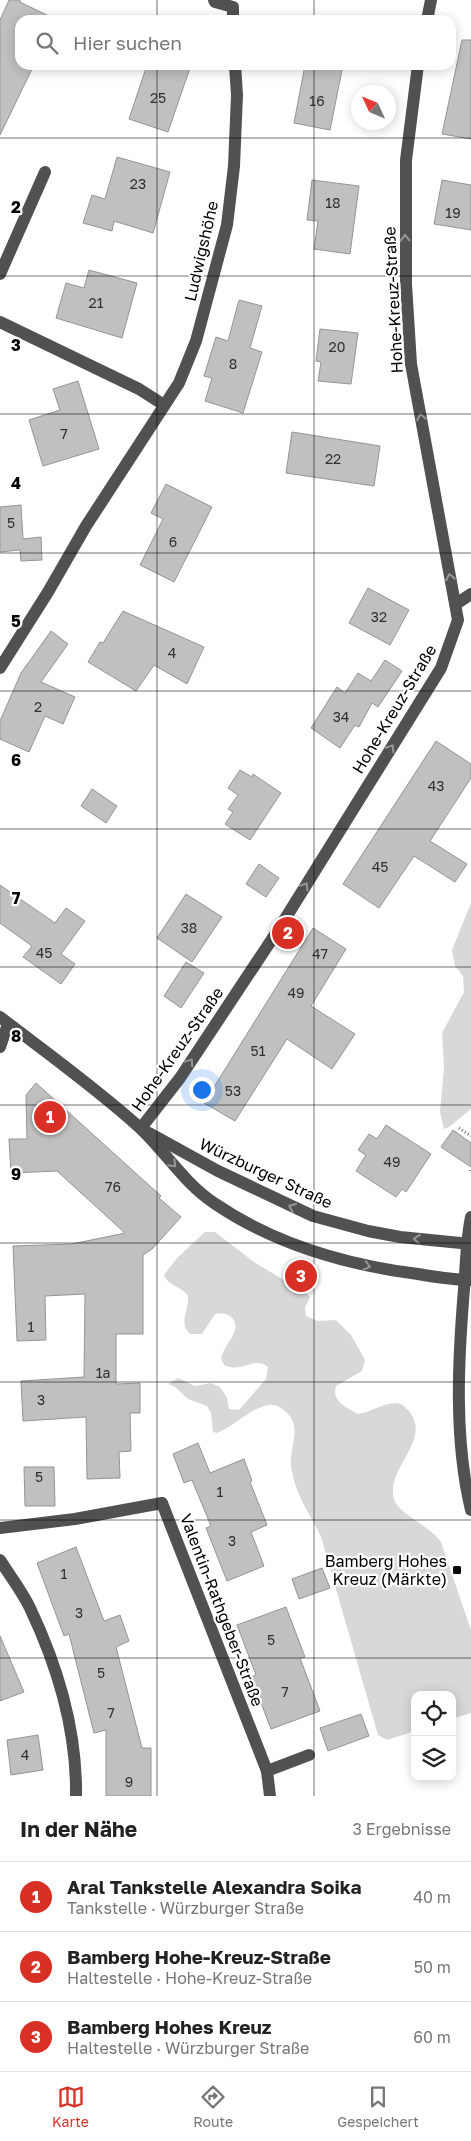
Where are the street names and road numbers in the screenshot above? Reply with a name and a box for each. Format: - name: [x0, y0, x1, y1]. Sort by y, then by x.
- street label: Ludwigshöhe: [180, 199, 222, 303]
- street label: Hohe-Kreuz-Straße: [379, 226, 407, 374]
- street label: Hohe-Kreuz-Straße: [348, 641, 440, 777]
- street label: Hohe-Kreuz-Straße: [127, 983, 227, 1115]
- street label: Würzburger Straße: [196, 1133, 336, 1213]
- street label: Valentin-Rathgeber-Straße: [176, 1511, 268, 1709]

